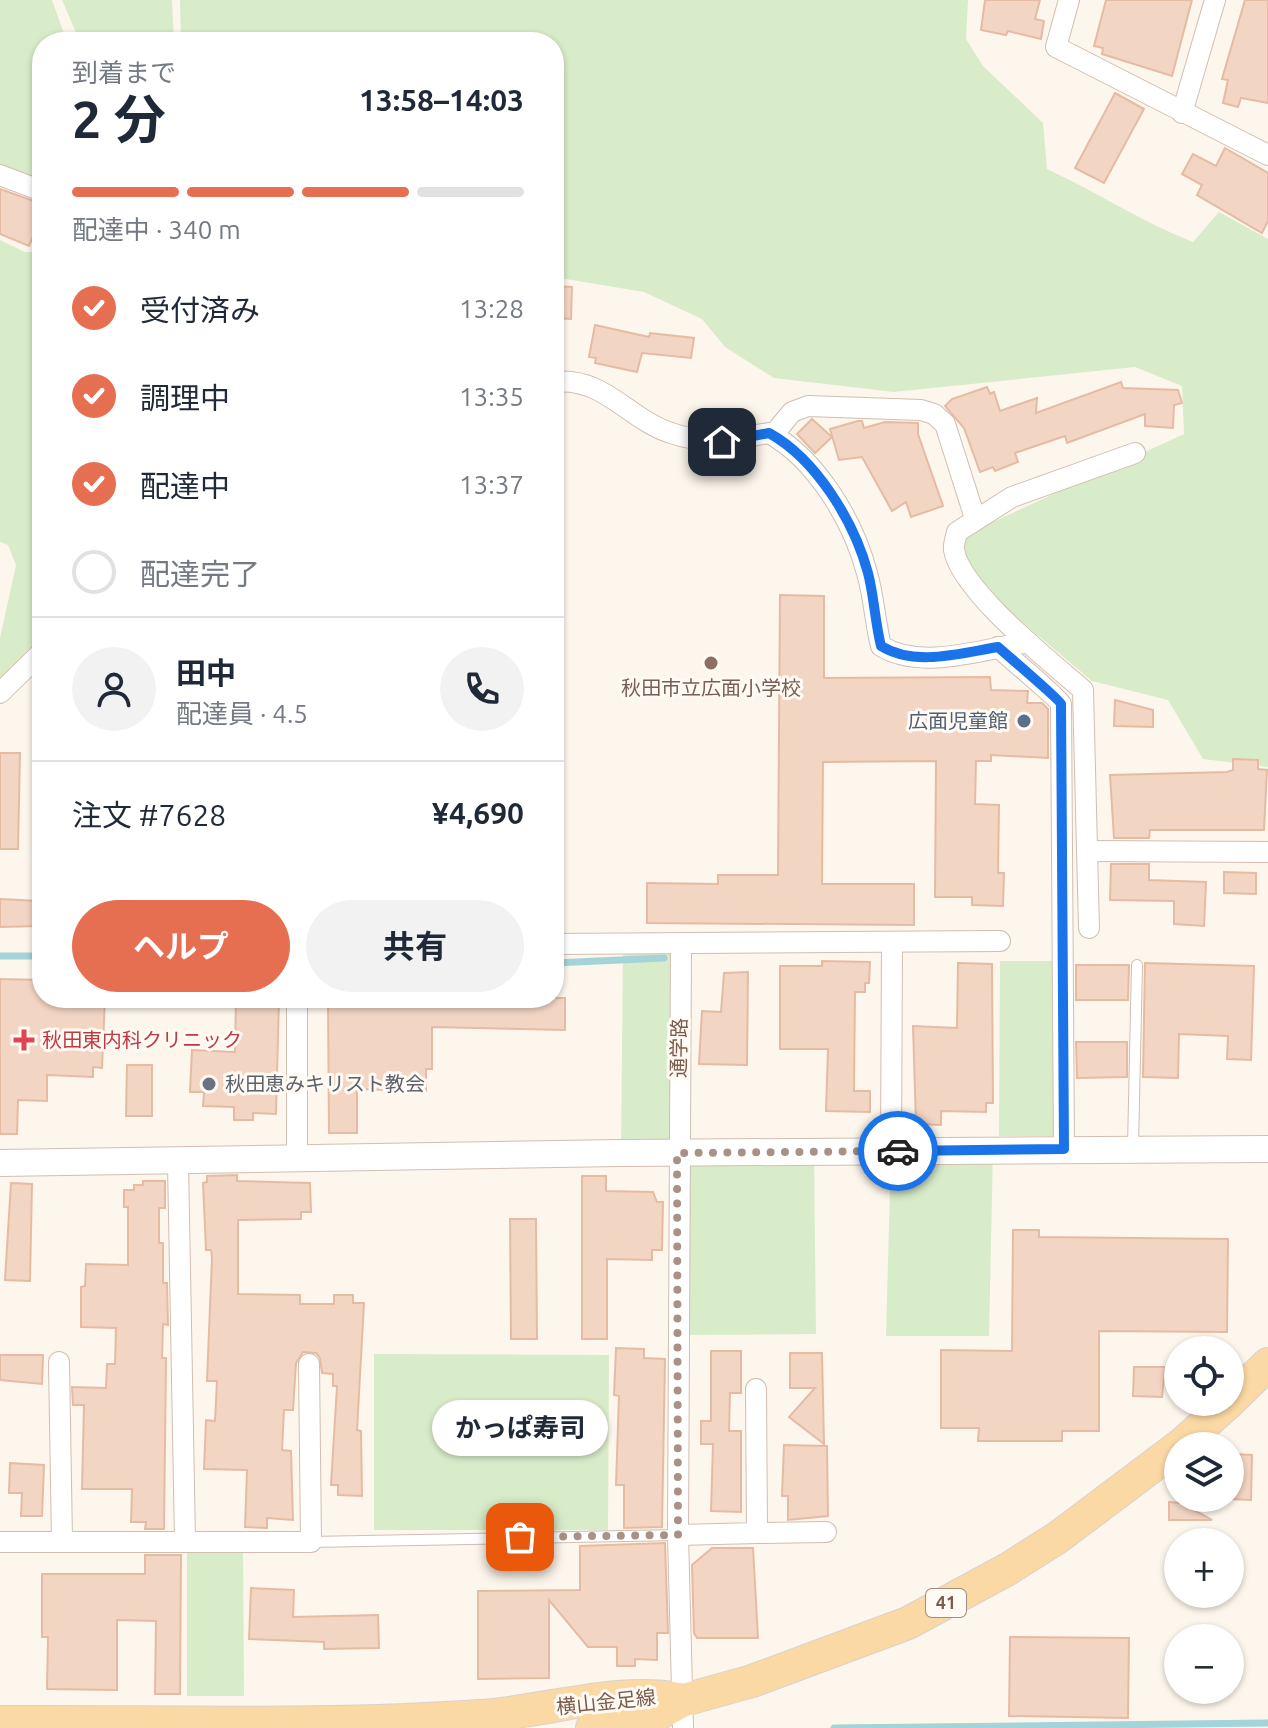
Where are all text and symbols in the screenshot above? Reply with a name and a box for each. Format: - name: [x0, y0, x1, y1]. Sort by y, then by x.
- text: 到着まで: [72, 58, 176, 87]
- text: 13:58–14:03: [359, 83, 524, 117]
- text: 2 分: [72, 90, 166, 148]
- text: 配達中 · 340 m: [72, 215, 241, 244]
- icon: check: [72, 286, 116, 330]
- text: 受付済み: [140, 293, 260, 327]
- text: 13:28: [459, 294, 524, 323]
- icon: check: [72, 374, 116, 418]
- text: 調理中: [140, 381, 230, 415]
- text: 13:35: [459, 382, 524, 411]
- pin: [688, 408, 756, 476]
- icon: home: [700, 420, 744, 464]
- icon: check: [72, 462, 116, 506]
- text: 配達中: [140, 469, 230, 503]
- text: 13:37: [459, 470, 524, 499]
- text: 配達完了: [140, 557, 260, 591]
- button: person: [72, 647, 156, 731]
- button: phone: [440, 647, 524, 731]
- marker: 秋田市立広面小学校: [702, 654, 720, 672]
- text: 田中: [176, 656, 236, 690]
- place label: 秋田市立広面小学校: [621, 676, 801, 699]
- text: 配達員 · 4.5: [176, 699, 308, 728]
- place label: 広面児童館: [908, 709, 1008, 732]
- marker: 広面児童館: [1015, 712, 1033, 730]
- text: ¥4,690: [432, 796, 524, 830]
- text: 注文 #7628: [72, 798, 226, 832]
- button: ヘルプ: [72, 900, 290, 992]
- button: 共有: [306, 900, 524, 992]
- street label: 通学路: [666, 1018, 691, 1078]
- place label: 秋田東内科クリニック: [42, 1028, 242, 1051]
- marker: 秋田東内科クリニック: [13, 1029, 35, 1051]
- place label: 秋田恵みキリスト教会: [225, 1072, 425, 1095]
- marker: 秋田恵みキリスト教会: [200, 1075, 218, 1093]
- courier: [858, 1111, 938, 1191]
- icon: car: [876, 1129, 920, 1173]
- map controls: [1164, 1336, 1244, 1704]
- button: locate: [1164, 1336, 1244, 1416]
- callout: かっぱ寿司: [432, 1401, 608, 1457]
- text: かっぱ寿司: [455, 1413, 585, 1442]
- button: layers: [1164, 1432, 1244, 1512]
- pin: [486, 1503, 554, 1571]
- icon: bag: [498, 1515, 542, 1559]
- button: +: [1164, 1528, 1244, 1608]
- road number: 41: [926, 1589, 966, 1617]
- button: −: [1164, 1624, 1244, 1704]
- street label: 横山金足線: [555, 1685, 657, 1718]

